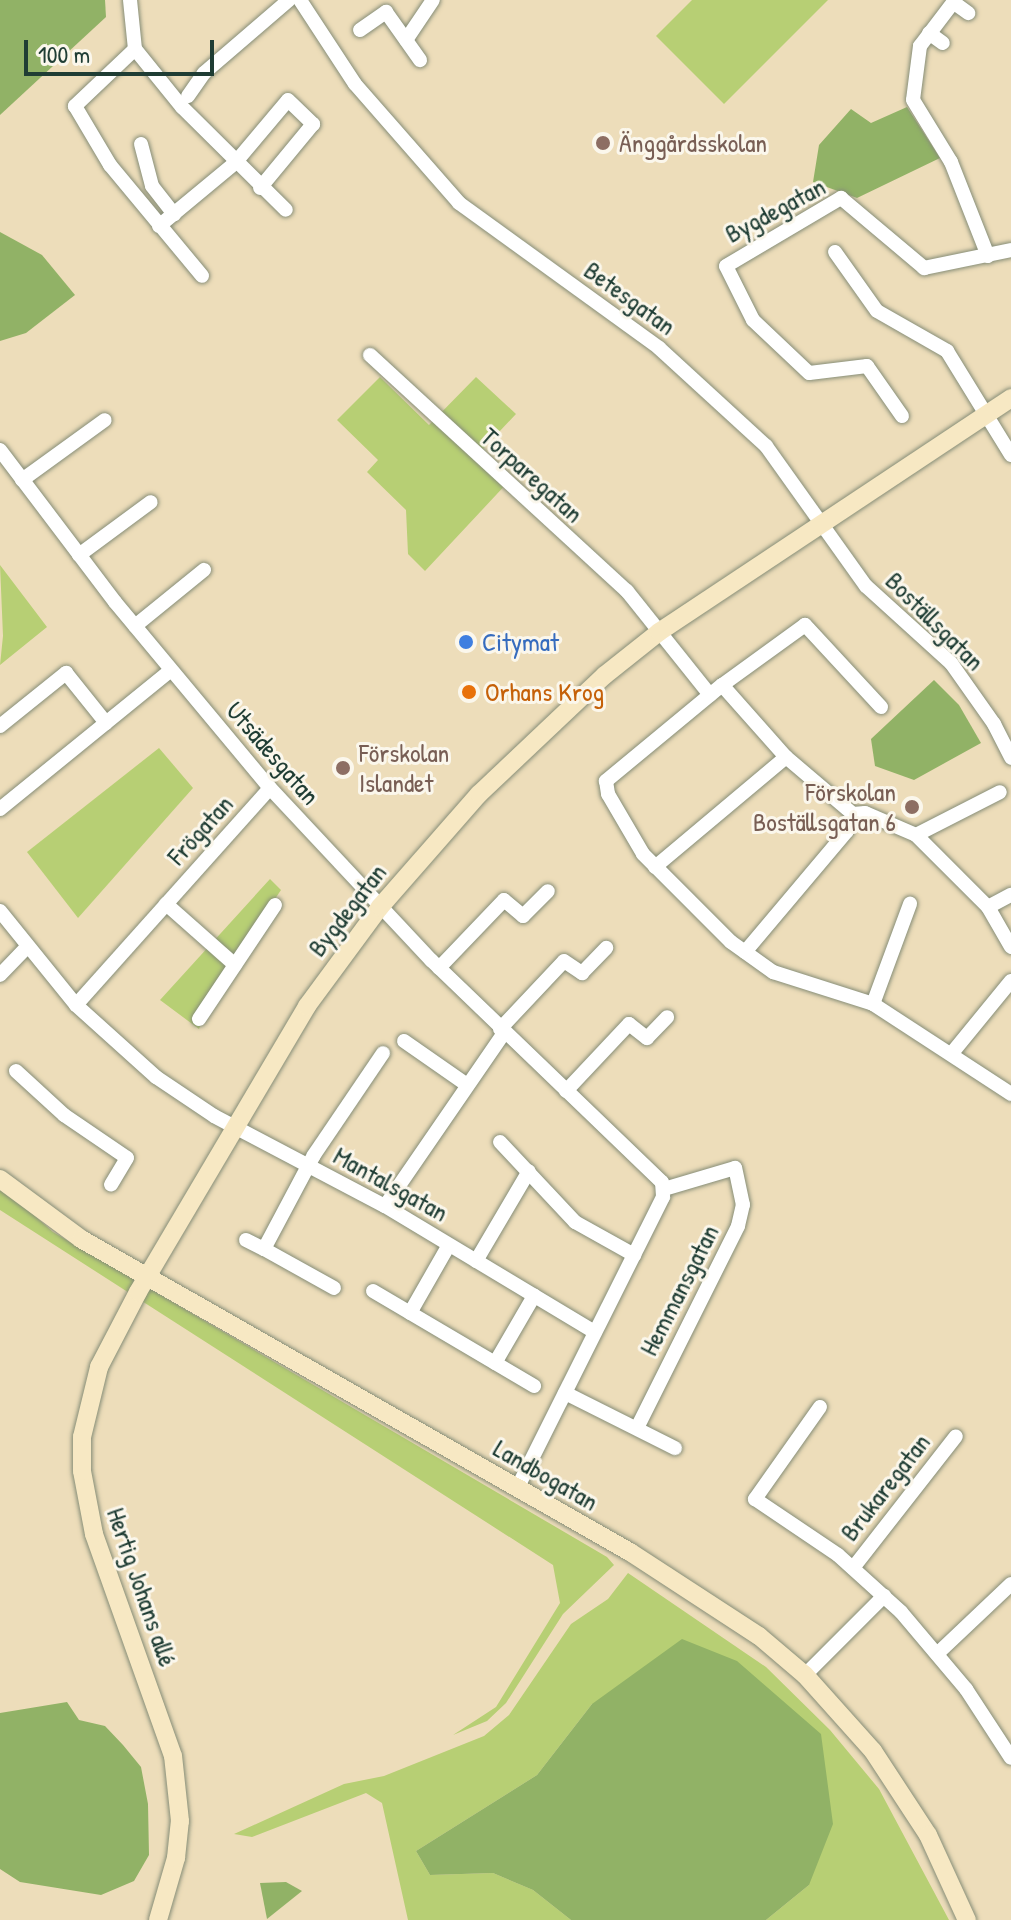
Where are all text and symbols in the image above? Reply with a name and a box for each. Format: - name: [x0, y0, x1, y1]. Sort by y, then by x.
- scale bar: [28, 24, 218, 74]
- text: 100 m: [38, 38, 90, 70]
- place label: Änggårdsskolan: [619, 127, 767, 159]
- marker: Änggårdsskolan: [594, 134, 612, 152]
- street label: Bygdegatan: [720, 171, 830, 249]
- street label: Betesgatan: [578, 254, 682, 342]
- street label: Torparegatan: [474, 421, 590, 529]
- street label: Boställsgatan: [879, 565, 991, 677]
- place label: Citymat: [482, 626, 559, 658]
- marker: Citymat: [457, 633, 475, 651]
- place label: Orhans Krog: [485, 676, 604, 708]
- marker: Orhans Krog: [460, 683, 478, 701]
- street label: Utsädesgatan: [220, 695, 326, 811]
- place label: Förskolan Islandet: [359, 737, 449, 798]
- marker: Förskolan Islandet: [334, 759, 352, 777]
- place label: Förskolan Boställsgatan 6: [753, 776, 896, 838]
- street label: Frögatan: [161, 789, 239, 871]
- marker: Förskolan Boställsgatan 6: [903, 798, 921, 816]
- street label: Bygdegatan: [301, 857, 393, 963]
- street label: Mantalsgatan: [328, 1140, 454, 1228]
- street label: Hemmansgatan: [633, 1219, 725, 1361]
- street label: Brukaregatan: [833, 1427, 937, 1547]
- street label: Landbogatan: [488, 1433, 604, 1517]
- street label: Hertig Johans allé: [100, 1504, 184, 1670]

